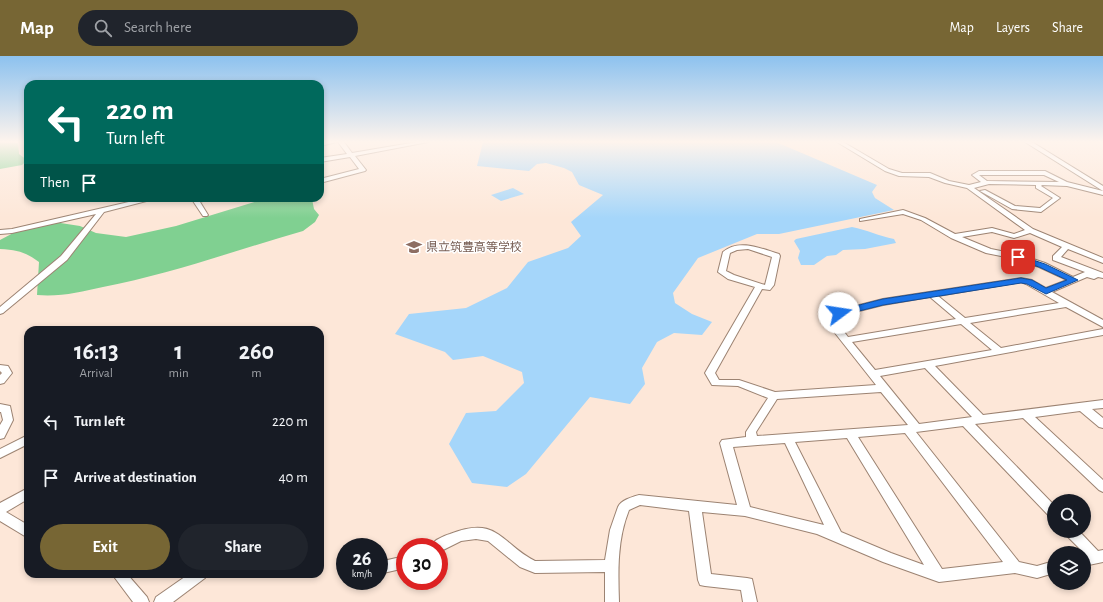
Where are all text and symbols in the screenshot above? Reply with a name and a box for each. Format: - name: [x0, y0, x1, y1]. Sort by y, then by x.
- search box: [78, 10, 358, 46]
- icon: search: [92, 17, 114, 39]
- text: Map: [20, 19, 54, 38]
- text: Search here: [124, 20, 192, 35]
- text: Map: [949, 21, 974, 35]
- text: Layers: [996, 21, 1030, 35]
- text: Share: [1052, 21, 1083, 35]
- icon: left: [40, 96, 92, 148]
- text: 220 m: [106, 97, 174, 125]
- text: Turn left: [106, 130, 165, 148]
- icon: arrive: [78, 172, 100, 194]
- text: Then: [40, 175, 70, 190]
- school or university icon: 県立筑豊高等学校: [405, 238, 423, 256]
- place label: 県立筑豊高等学校: [426, 240, 522, 253]
- pin: [1001, 240, 1035, 274]
- icon: arrive: [1007, 246, 1029, 268]
- position arrow: [818, 292, 860, 334]
- text: 16:13: [74, 340, 119, 364]
- text: 1: [174, 340, 183, 364]
- text: 260: [239, 340, 274, 364]
- text: Arrival: [80, 367, 113, 380]
- text: min: [169, 367, 189, 380]
- text: m: [251, 367, 262, 380]
- icon: left: [40, 411, 62, 433]
- text: Turn left: [74, 414, 125, 429]
- text: 220 m: [272, 414, 308, 429]
- icon: arrive: [40, 467, 62, 489]
- text: Arrive at destination: [74, 470, 197, 485]
- text: 40 m: [278, 470, 308, 485]
- map controls: [1047, 494, 1091, 590]
- button: search: [1047, 494, 1091, 538]
- button: Exit: [40, 524, 170, 570]
- button: Share: [178, 524, 308, 570]
- speed limit sign: 30: [396, 538, 448, 590]
- button: layers: [1047, 546, 1091, 590]
- text: 26: [352, 549, 372, 569]
- text: km/h: [352, 569, 372, 579]

